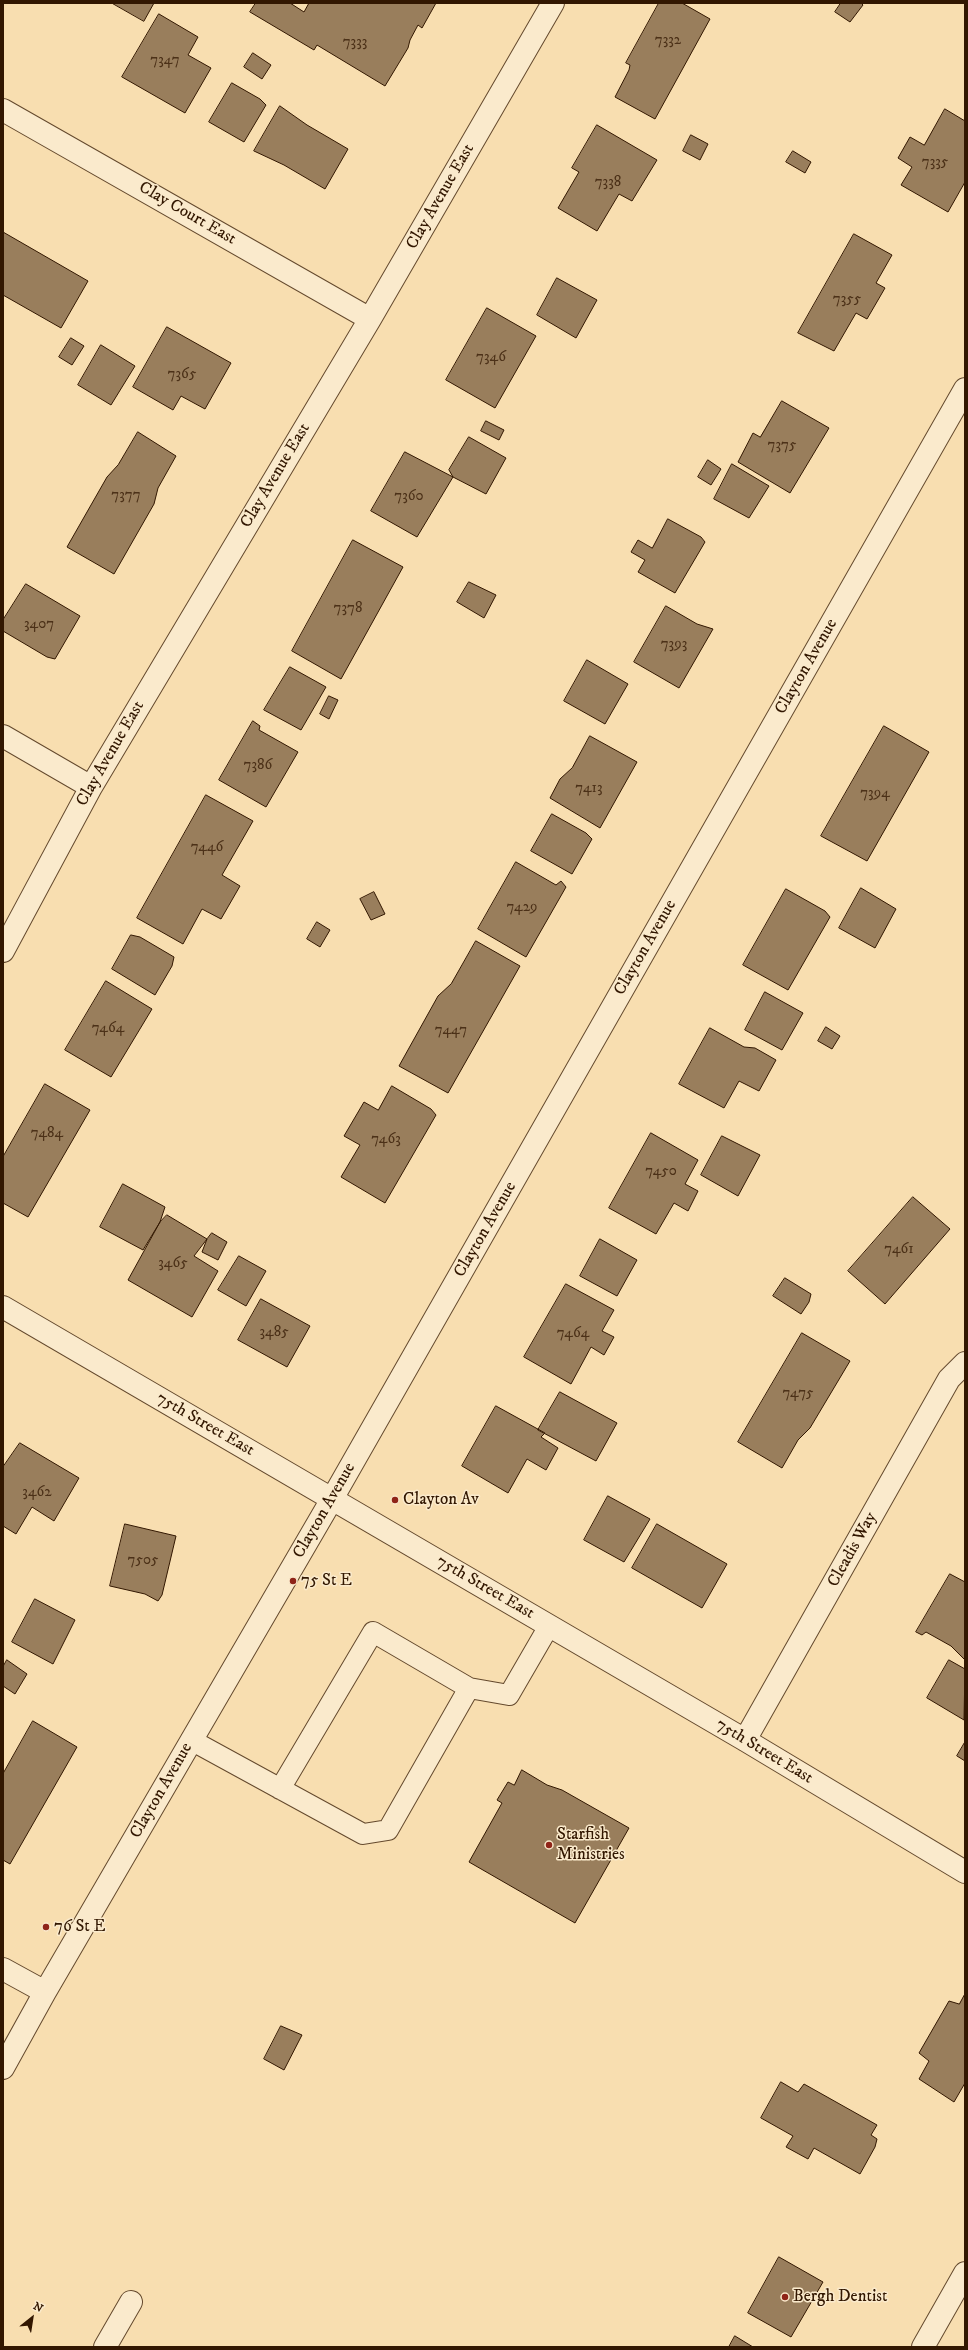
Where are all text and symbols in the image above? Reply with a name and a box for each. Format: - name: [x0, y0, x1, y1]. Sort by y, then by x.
- house number: 7332: [655, 32, 681, 50]
- house number: 7333: [343, 34, 367, 52]
- house number: 7347: [150, 52, 180, 70]
- street label: Clay Avenue East: [403, 141, 479, 253]
- house number: 7335: [922, 154, 948, 172]
- house number: 7338: [595, 174, 621, 192]
- street label: Clay Court East: [135, 178, 239, 250]
- house number: 7355: [833, 291, 861, 309]
- house number: 7346: [476, 349, 506, 367]
- house number: 7365: [168, 366, 196, 384]
- street label: Clay Avenue East: [237, 420, 315, 532]
- house number: 7375: [768, 437, 796, 455]
- house number: 7377: [111, 487, 141, 505]
- house number: 7360: [394, 488, 424, 506]
- house number: 7378: [334, 600, 362, 618]
- house number: 3407: [24, 616, 54, 634]
- street label: Clayton Avenue: [771, 616, 843, 718]
- house number: 7393: [661, 636, 687, 654]
- street label: Clay Avenue East: [73, 698, 149, 810]
- house number: 7386: [244, 757, 272, 775]
- house number: 7413: [575, 780, 603, 798]
- house number: 7394: [860, 785, 890, 803]
- house number: 7446: [191, 839, 223, 857]
- street label: Clayton Avenue: [610, 897, 682, 999]
- house number: 7429: [506, 899, 538, 917]
- house number: 7464: [92, 1020, 124, 1038]
- house number: 7447: [435, 1022, 467, 1040]
- house number: 7484: [31, 1125, 63, 1143]
- house number: 7463: [371, 1131, 401, 1149]
- house number: 7450: [645, 1163, 677, 1181]
- street label: Clayton Avenue: [450, 1179, 522, 1281]
- house number: 7461: [884, 1241, 914, 1259]
- house number: 3465: [158, 1255, 188, 1273]
- house number: 3485: [259, 1324, 289, 1342]
- house number: 7464: [557, 1325, 589, 1343]
- house number: 7475: [782, 1385, 814, 1403]
- street label: 75th Street East: [152, 1389, 258, 1461]
- street label: Clayton Avenue: [289, 1460, 361, 1562]
- house number: 3462: [22, 1484, 52, 1502]
- place label: Clayton Av: [403, 1490, 479, 1510]
- marker: Clayton Av: [390, 1495, 400, 1505]
- street label: Cleadis Way: [824, 1509, 882, 1591]
- house number: 7505: [128, 1552, 158, 1570]
- street label: 75th Street East: [432, 1552, 538, 1624]
- place label: 75 St E: [301, 1571, 352, 1591]
- marker: 75 St E: [288, 1576, 298, 1586]
- street label: 75th Street East: [712, 1715, 816, 1789]
- street label: Clayton Avenue: [126, 1740, 198, 1842]
- place label: Starfish Ministries: [557, 1825, 625, 1865]
- marker: Starfish Ministries: [544, 1840, 554, 1850]
- place label: 76 St E: [54, 1917, 105, 1937]
- marker: 76 St E: [41, 1922, 51, 1932]
- place label: Bergh Dentist: [793, 2287, 887, 2307]
- marker: Bergh Dentist: [780, 2292, 790, 2302]
- north arrow: [12, 2298, 52, 2338]
- text: N: [31, 2299, 45, 2316]

